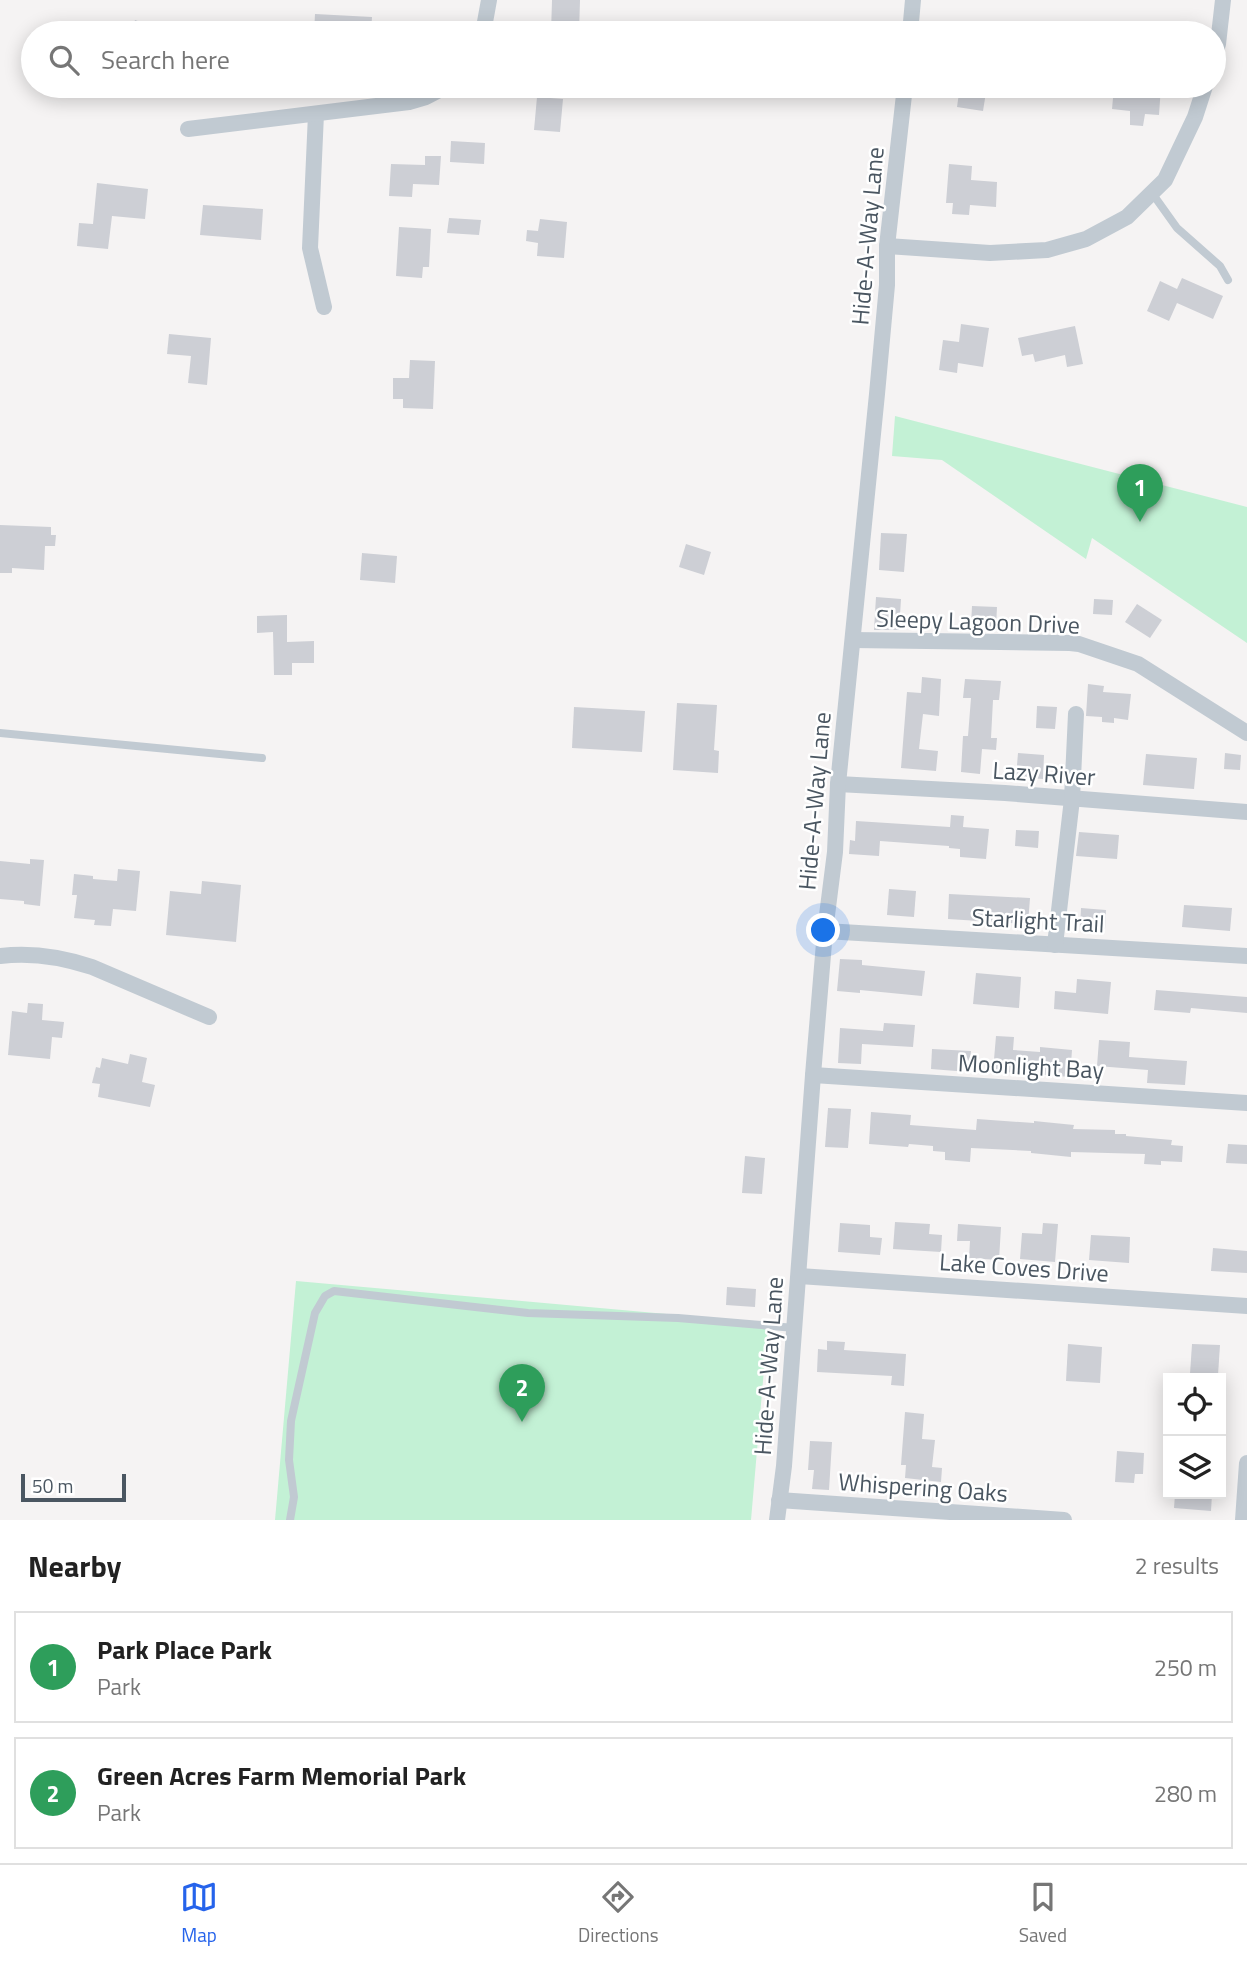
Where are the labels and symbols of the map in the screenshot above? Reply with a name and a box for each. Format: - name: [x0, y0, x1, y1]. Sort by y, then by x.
- street label: Hide-A-Way Lane: [841, 145, 893, 327]
- pin: 1: [1117, 464, 1163, 522]
- street label: Sleepy Lagoon Drive: [875, 599, 1081, 643]
- street label: Hide-A-Way Lane: [788, 710, 840, 892]
- street label: Lazy River: [991, 751, 1097, 795]
- street label: Starlight Trail: [971, 899, 1105, 941]
- your location: [806, 913, 840, 947]
- street label: Moonlight Bay: [957, 1044, 1105, 1088]
- street label: Lake Coves Drive: [938, 1243, 1110, 1291]
- street label: Hide-A-Way Lane: [744, 1275, 792, 1456]
- pin: 2: [499, 1364, 545, 1422]
- street label: Whispering Oaks: [837, 1463, 1009, 1511]
- scale bar: [21, 1471, 126, 1503]

